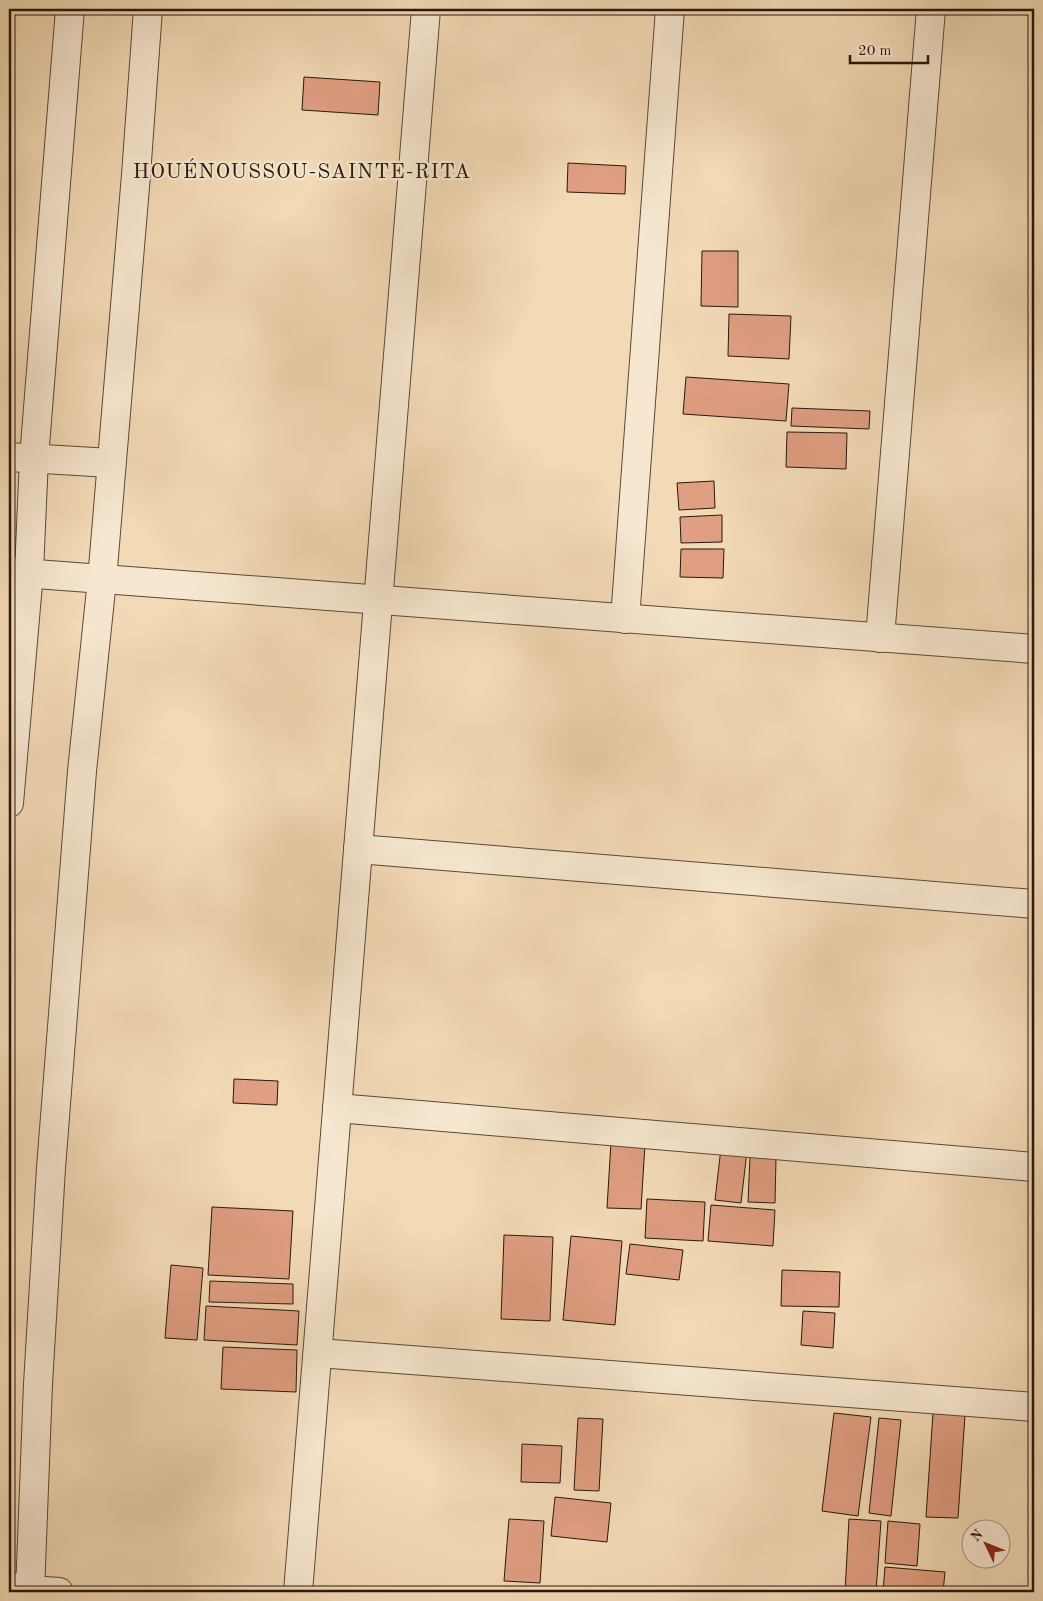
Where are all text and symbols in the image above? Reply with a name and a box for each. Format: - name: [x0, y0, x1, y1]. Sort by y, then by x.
- scale bar: [850, 32, 928, 64]
- text: 20 m: [858, 44, 892, 59]
- district label: HOUÉNOUSSOU-SAINTE-RITA: [133, 158, 471, 183]
- north arrow: [960, 1518, 1010, 1568]
- text: N: [968, 1527, 986, 1545]

